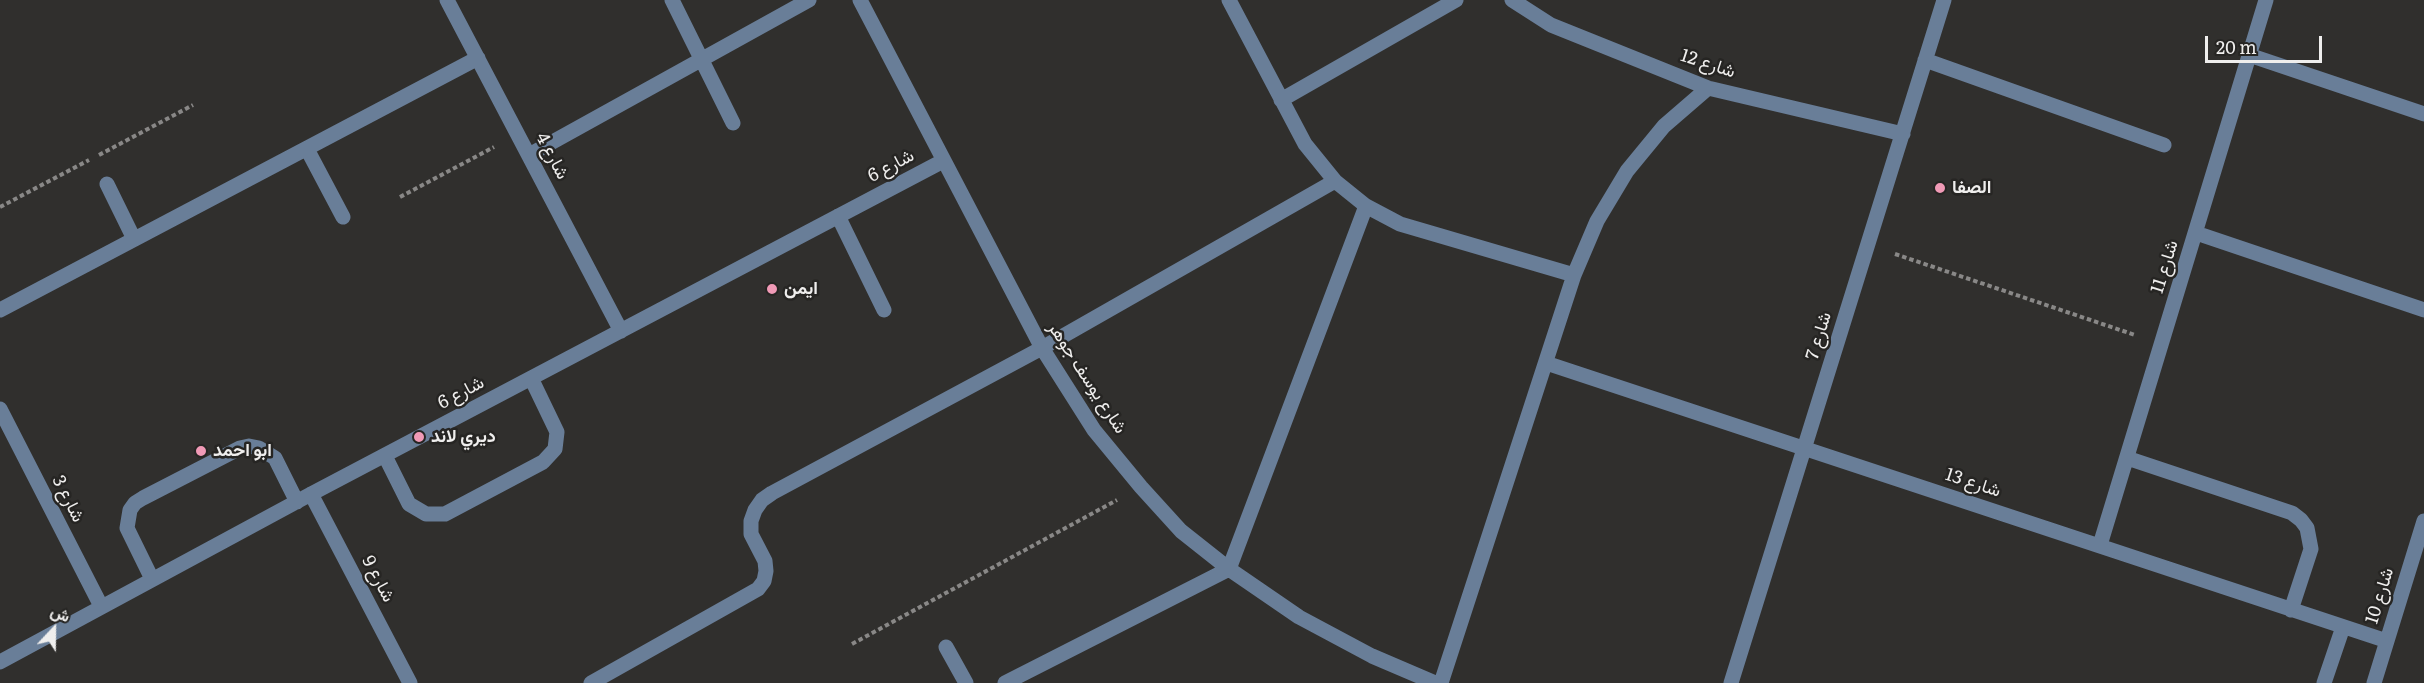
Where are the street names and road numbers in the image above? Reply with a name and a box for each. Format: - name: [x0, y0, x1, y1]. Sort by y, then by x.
- street label: شارع 12: [1678, 45, 1738, 83]
- street label: شارع 4: [531, 129, 573, 183]
- street label: شارع 6: [864, 145, 918, 187]
- street label: شارع 11: [2147, 238, 2183, 296]
- street label: شارع 7: [1802, 309, 1836, 363]
- street label: شارع يوسف جوهر: [1043, 318, 1131, 438]
- street label: شارع 6: [434, 372, 488, 414]
- street label: شارع 13: [1943, 464, 2003, 502]
- street label: شارع 3: [47, 472, 89, 526]
- street label: شارع 9: [357, 552, 399, 606]
- street label: شارع 10: [2361, 565, 2399, 627]

